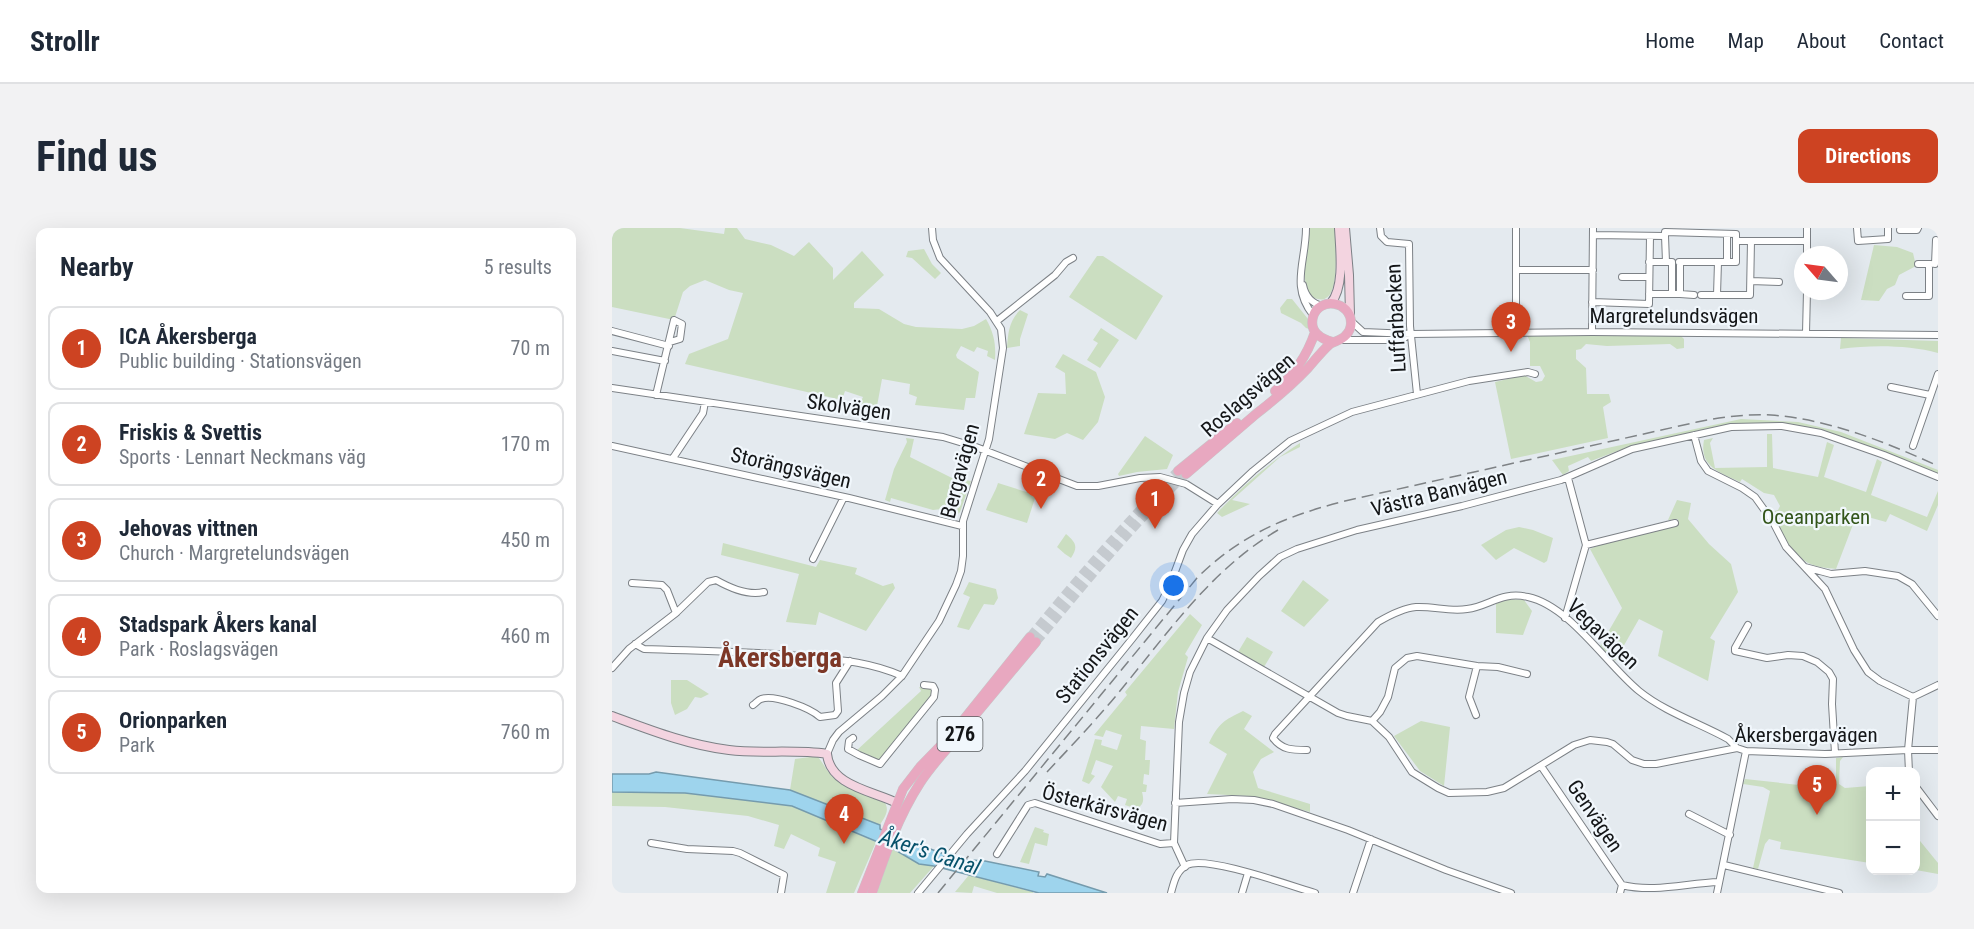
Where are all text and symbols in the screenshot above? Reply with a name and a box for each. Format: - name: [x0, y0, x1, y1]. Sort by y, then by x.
- text: Strollr: [30, 25, 100, 58]
- text: Home: [1645, 29, 1695, 53]
- text: Map: [1728, 29, 1764, 53]
- text: About: [1797, 29, 1846, 53]
- text: Contact: [1879, 29, 1944, 53]
- button: Directions: [1798, 129, 1938, 183]
- text: Find us: [36, 132, 157, 181]
- north arrow: [1794, 246, 1848, 300]
- text: Nearby: [60, 252, 134, 282]
- text: 5 results: [484, 255, 552, 279]
- street label: Luffarbacken: [1381, 263, 1411, 373]
- pin: 3: [1492, 302, 1530, 352]
- street label: Margretelundsvägen: [1590, 304, 1758, 328]
- text: ICA Åkersberga: [119, 324, 257, 349]
- text: 1: [76, 336, 87, 360]
- text: 70 m: [511, 336, 550, 360]
- street label: Roslagsvägen: [1197, 348, 1299, 442]
- text: Public building · Stationsvägen: [119, 349, 362, 373]
- street label: Skolvägen: [805, 389, 893, 425]
- text: Friskis & Svettis: [119, 420, 262, 445]
- street label: Bergavägen: [936, 421, 984, 521]
- text: 2: [76, 432, 87, 456]
- text: 170 m: [501, 432, 550, 456]
- street label: Storängsvägen: [728, 442, 854, 494]
- text: Sports · Lennart Neckmans väg: [119, 445, 366, 469]
- pin: 2: [1022, 460, 1060, 509]
- street label: Västra Banvägen: [1369, 465, 1509, 521]
- pin: 1: [1136, 480, 1174, 529]
- park label: Oceanparken: [1762, 505, 1870, 529]
- text: Jehovas vittnen: [119, 516, 258, 541]
- text: 3: [76, 528, 87, 552]
- text: 450 m: [501, 528, 550, 552]
- text: Church · Margretelundsvägen: [119, 541, 349, 565]
- your location: [1159, 571, 1188, 600]
- street label: Vegavägen: [1562, 594, 1644, 674]
- street label: Stationsvägen: [1051, 602, 1143, 708]
- text: Stadspark Åkers kanal: [119, 612, 317, 637]
- text: 4: [76, 624, 87, 648]
- text: 460 m: [501, 624, 550, 648]
- text: Park · Roslagsvägen: [119, 637, 279, 661]
- district label: Åkersberga: [718, 640, 842, 674]
- text: Orionparken: [119, 708, 227, 733]
- road number: 276: [938, 717, 982, 751]
- text: 5: [76, 720, 87, 744]
- text: 760 m: [501, 720, 550, 744]
- street label: Åkersbergavägen: [1734, 723, 1878, 747]
- text: Park: [119, 733, 155, 757]
- pin: 5: [1798, 766, 1836, 815]
- map controls: [1866, 767, 1920, 875]
- button: +: [1866, 767, 1920, 821]
- street label: Genvägen: [1562, 775, 1628, 857]
- street label: Österkärsvägen: [1039, 780, 1171, 836]
- pin: 4: [824, 794, 864, 844]
- button: −: [1866, 821, 1920, 875]
- water label: Åker's Canal: [876, 823, 985, 880]

